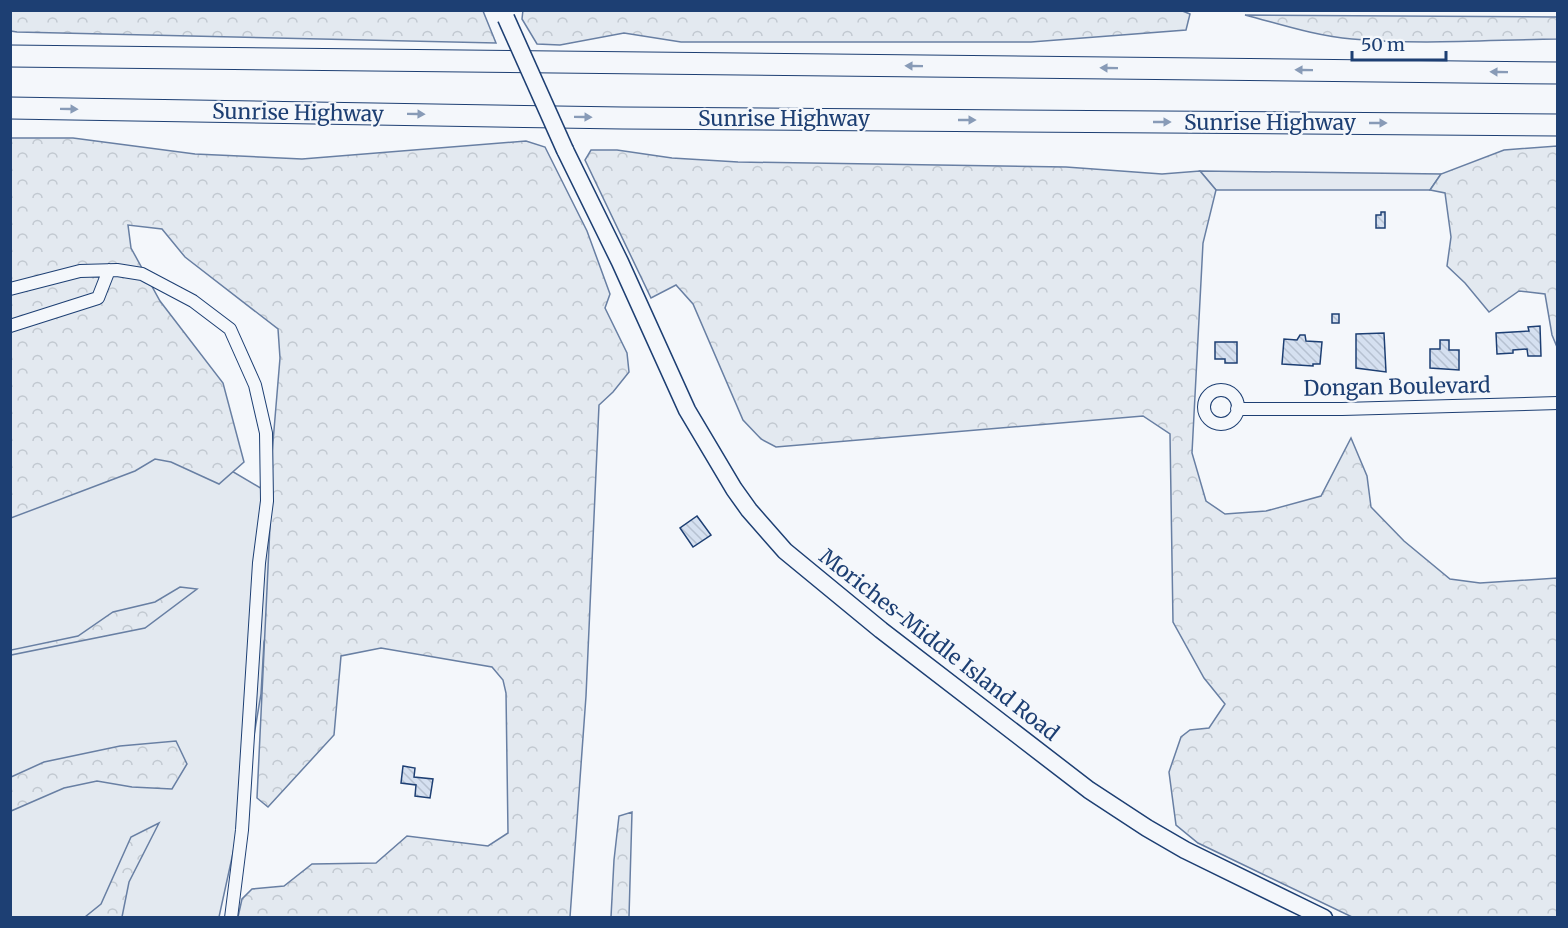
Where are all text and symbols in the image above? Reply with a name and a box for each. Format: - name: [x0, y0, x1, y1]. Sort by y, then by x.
- scale bar: [1352, 24, 1446, 62]
- text: 50 m: [1361, 33, 1405, 56]
- one-way arrow: [905, 61, 924, 71]
- one-way arrow: [1100, 63, 1119, 73]
- one-way arrow: [1295, 65, 1314, 75]
- one-way arrow: [1490, 67, 1509, 77]
- street label: Sunrise Highway: [212, 98, 385, 128]
- one-way arrow: [59, 104, 78, 114]
- street label: Sunrise Highway: [698, 105, 871, 132]
- street label: Sunrise Highway: [1184, 109, 1357, 136]
- one-way arrow: [406, 110, 425, 119]
- one-way arrow: [574, 112, 593, 122]
- one-way arrow: [958, 115, 977, 125]
- one-way arrow: [1153, 117, 1172, 127]
- one-way arrow: [1369, 118, 1388, 128]
- street label: Dongan Boulevard: [1303, 371, 1491, 402]
- street label: Moriches-Middle Island Road: [814, 543, 1065, 747]

